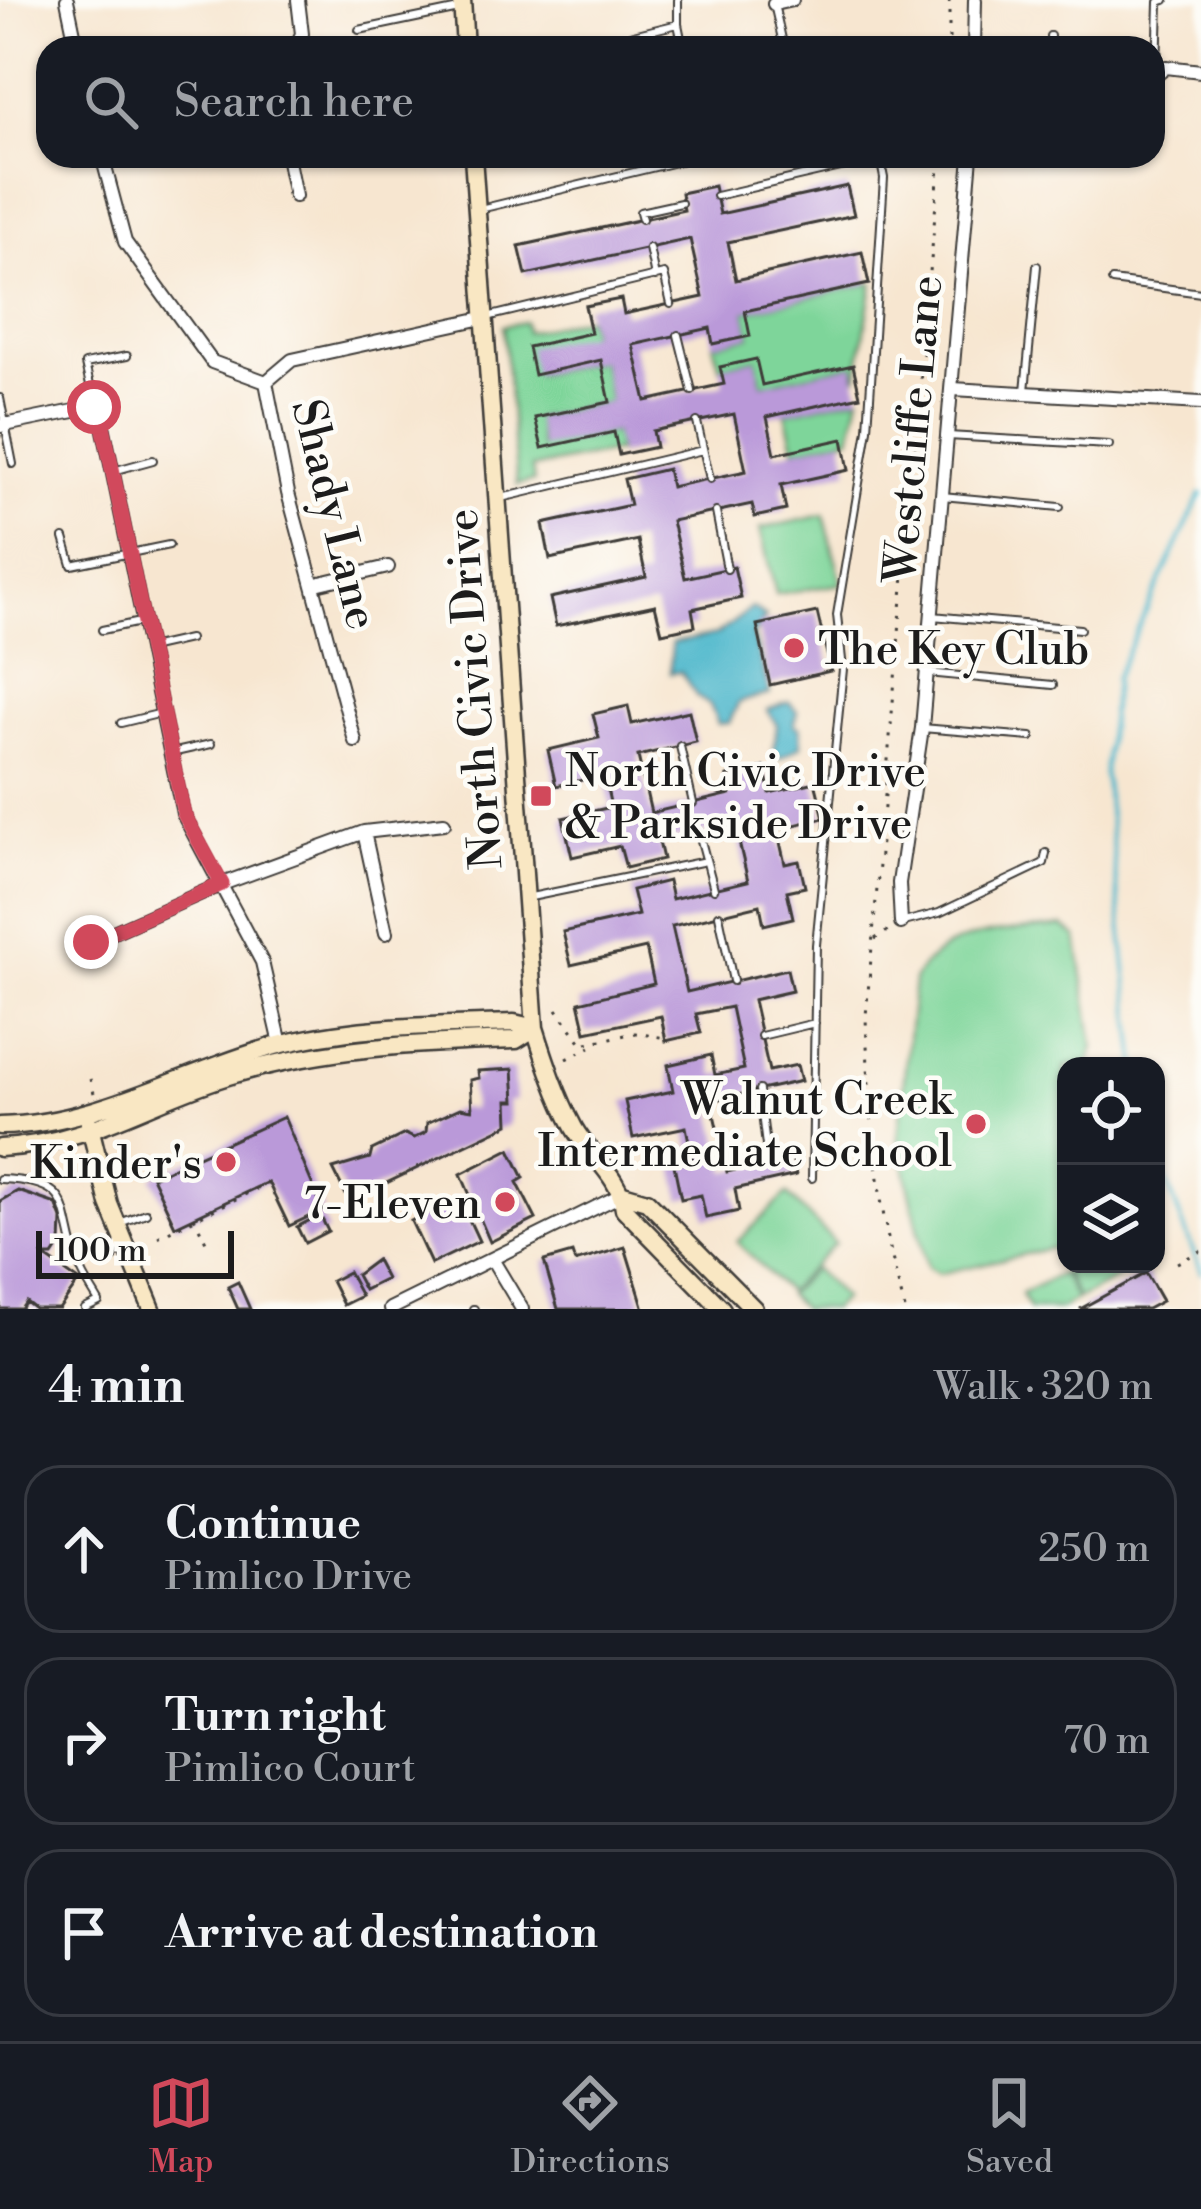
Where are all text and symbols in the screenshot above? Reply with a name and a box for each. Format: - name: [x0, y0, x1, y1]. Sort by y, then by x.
- search box: [36, 36, 1165, 168]
- icon: search: [78, 69, 144, 135]
- text: Search here: [174, 74, 414, 131]
- street label: Westcliffe Lane: [872, 273, 956, 588]
- route start: [67, 380, 121, 434]
- street label: Shady Lane: [278, 394, 390, 635]
- street label: North Civic Drive: [434, 507, 517, 871]
- place label: The Key Club: [818, 622, 1090, 679]
- marker: The Key Club: [781, 635, 807, 661]
- place label: North Civic Drive & Parkside Drive: [565, 744, 926, 853]
- marker: North Civic Drive & Parkside Drive: [528, 783, 554, 809]
- route end: [64, 915, 118, 969]
- map controls: [1057, 1057, 1165, 1273]
- button: locate: [1057, 1057, 1165, 1165]
- place label: Walnut Creek Intermediate School: [538, 1072, 954, 1181]
- marker: Walnut Creek Intermediate School: [963, 1111, 989, 1137]
- place label: Kinder's: [30, 1136, 202, 1193]
- marker: Kinder's: [213, 1149, 239, 1175]
- button: layers: [1057, 1165, 1165, 1273]
- place label: 7-Eleven: [304, 1176, 481, 1233]
- marker: 7-Eleven: [492, 1189, 518, 1215]
- scale bar: [36, 1225, 234, 1278]
- text: 100 m: [54, 1231, 147, 1272]
- text: 4 min: [48, 1355, 184, 1419]
- text: Walk · 320 m: [934, 1363, 1153, 1412]
- text: Continue: [165, 1496, 361, 1553]
- icon: ahead: [51, 1516, 117, 1582]
- text: 250 m: [1038, 1525, 1150, 1574]
- text: Pimlico Drive: [165, 1553, 412, 1602]
- text: Turn right: [165, 1688, 386, 1745]
- icon: right: [51, 1708, 117, 1774]
- text: 70 m: [1063, 1717, 1150, 1766]
- text: Pimlico Court: [165, 1745, 415, 1794]
- icon: arrive: [51, 1900, 117, 1966]
- text: Arrive at destination: [165, 1905, 598, 1962]
- tab: Map: [148, 2070, 214, 2183]
- tab: Directions: [511, 2070, 670, 2183]
- tab: Saved: [966, 2070, 1053, 2183]

